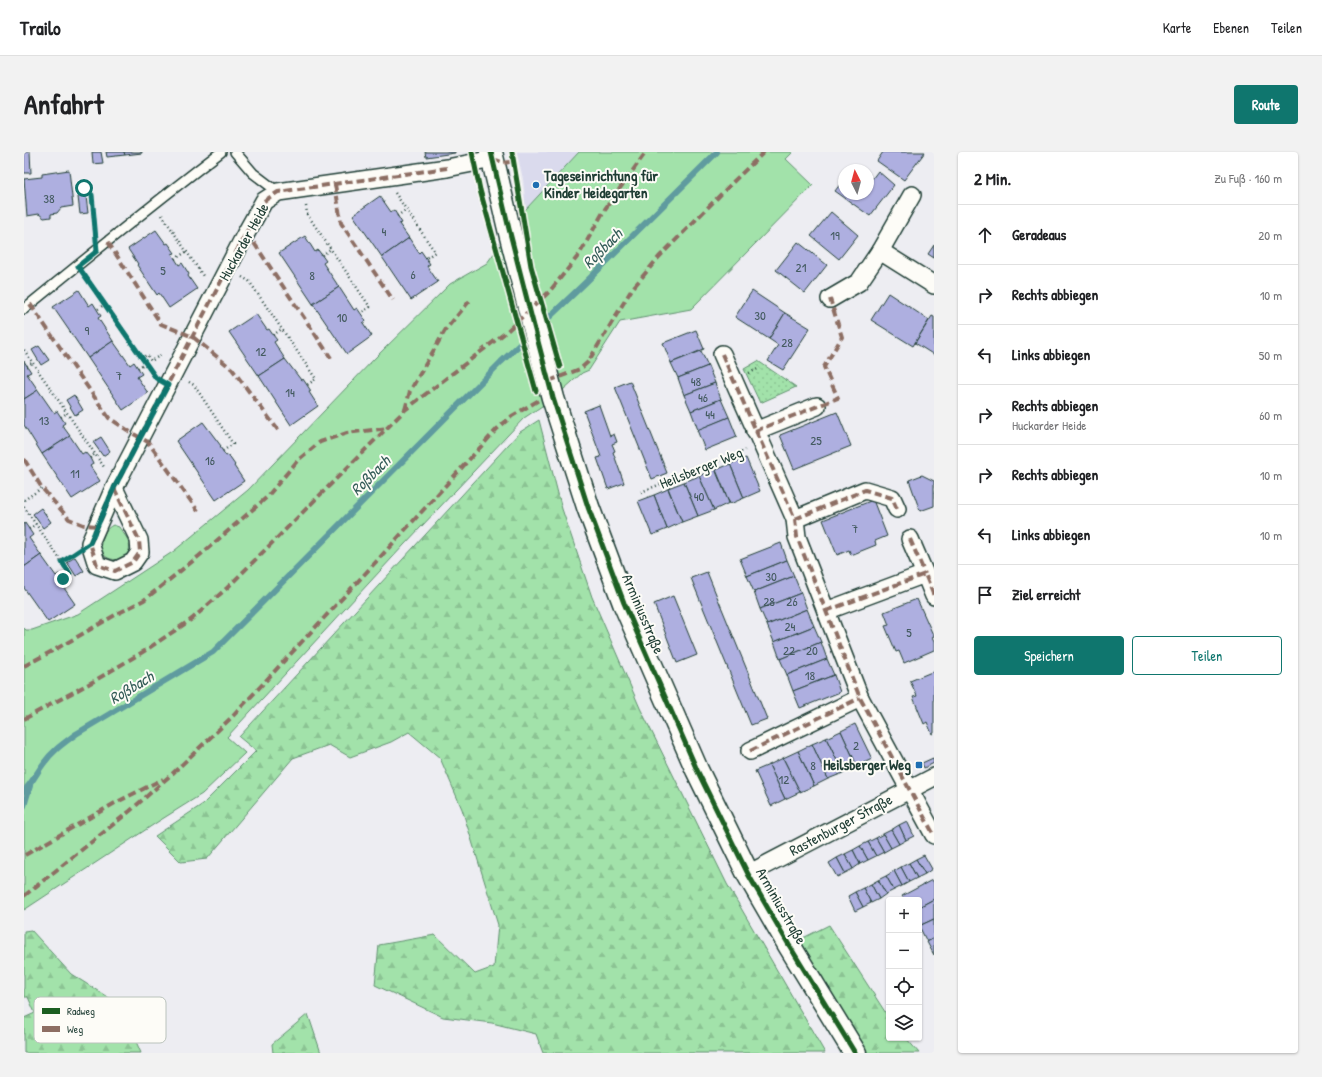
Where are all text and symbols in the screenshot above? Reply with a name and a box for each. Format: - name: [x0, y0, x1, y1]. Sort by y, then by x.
- text: Trailo: [20, 15, 61, 41]
- text: Karte: [1163, 18, 1191, 37]
- text: Ebenen: [1213, 18, 1249, 37]
- text: Teilen: [1271, 18, 1302, 37]
- text: Anfahrt: [24, 85, 104, 123]
- button: Route: [1234, 85, 1298, 124]
- north arrow: [838, 164, 874, 200]
- place label: Tageseinrichtung für Kinder Heidegarten: [543, 165, 658, 204]
- text: 2 Min.: [974, 167, 1011, 190]
- text: Zu Fuß · 160 m: [1214, 169, 1282, 187]
- route start: [75, 179, 93, 197]
- marker: Tageseinrichtung für Kinder Heidegarten: [531, 180, 541, 190]
- house number: 38: [43, 189, 55, 207]
- street label: Huckarder Heide: [214, 199, 274, 284]
- house number: 4: [382, 222, 387, 240]
- water label: Roßbach: [577, 222, 628, 273]
- icon: ahead: [974, 224, 996, 246]
- text: Geradeaus: [1012, 224, 1066, 245]
- house number: 19: [830, 226, 840, 244]
- text: 20 m: [1258, 226, 1282, 244]
- house number: 21: [796, 258, 807, 276]
- house number: 5: [160, 261, 166, 279]
- house number: 6: [410, 265, 416, 283]
- house number: 8: [309, 266, 315, 284]
- icon: right: [974, 284, 996, 306]
- text: Rechts abbiegen: [1012, 284, 1098, 305]
- text: 10 m: [1260, 286, 1282, 304]
- house number: 30: [754, 306, 766, 324]
- house number: 10: [337, 308, 347, 326]
- house number: 9: [85, 321, 90, 339]
- house number: 28: [781, 333, 793, 351]
- house number: 12: [256, 342, 266, 360]
- icon: left: [974, 344, 996, 366]
- text: Links abbiegen: [1012, 344, 1090, 365]
- text: 50 m: [1259, 346, 1282, 364]
- house number: 7: [116, 366, 122, 384]
- house number: 48: [691, 372, 702, 390]
- house number: 14: [285, 383, 295, 401]
- house number: 46: [698, 388, 708, 406]
- text: Rechts abbiegen: [1012, 395, 1098, 416]
- icon: right: [974, 404, 996, 426]
- house number: 44: [705, 405, 715, 423]
- text: 60 m: [1259, 406, 1282, 424]
- house number: 13: [39, 411, 49, 429]
- text: Huckarder Heide: [1012, 416, 1086, 434]
- house number: 25: [810, 431, 822, 449]
- street label: Heilsberger Weg: [656, 441, 746, 494]
- water label: Roßbach: [345, 449, 396, 500]
- house number: 16: [205, 451, 215, 469]
- house number: 11: [70, 464, 80, 482]
- icon: right: [974, 464, 996, 486]
- text: Rechts abbiegen: [1012, 464, 1098, 485]
- text: 10 m: [1260, 466, 1282, 484]
- house number: 40: [694, 487, 705, 505]
- house number: 7: [852, 519, 858, 537]
- icon: left: [974, 524, 996, 546]
- text: Links abbiegen: [1012, 524, 1090, 545]
- text: 10 m: [1260, 526, 1282, 544]
- house number: 30: [765, 567, 777, 585]
- route end: [54, 570, 72, 588]
- street label: Arminiusstraße: [617, 571, 670, 657]
- icon: arrive: [974, 584, 996, 606]
- text: Ziel erreicht: [1012, 584, 1081, 605]
- house number: 28: [763, 592, 775, 610]
- house number: 26: [786, 592, 798, 610]
- house number: 24: [785, 617, 796, 635]
- house number: 5: [906, 623, 912, 641]
- button: Speichern: [974, 636, 1124, 675]
- button: Teilen: [1132, 636, 1282, 675]
- house number: 22: [783, 641, 795, 659]
- house number: 20: [806, 641, 818, 659]
- water label: Roßbach: [105, 665, 158, 709]
- house number: 18: [805, 666, 816, 684]
- house number: 2: [853, 736, 859, 754]
- place label: Heilsberger Weg: [823, 754, 911, 776]
- house number: 8: [810, 756, 816, 774]
- marker: Heilsberger Weg: [914, 760, 924, 770]
- house number: 12: [779, 770, 789, 788]
- street label: Rastenburger Straße: [786, 789, 896, 861]
- street label: Arminiusstraße: [751, 864, 812, 948]
- map controls: [886, 897, 922, 1041]
- button: +: [886, 897, 922, 933]
- button: −: [886, 933, 922, 969]
- button: locate: [886, 969, 922, 1005]
- legend: [34, 997, 166, 1043]
- text: Radweg: [67, 1004, 95, 1018]
- button: layers: [886, 1005, 922, 1041]
- text: Weg: [67, 1022, 83, 1036]

